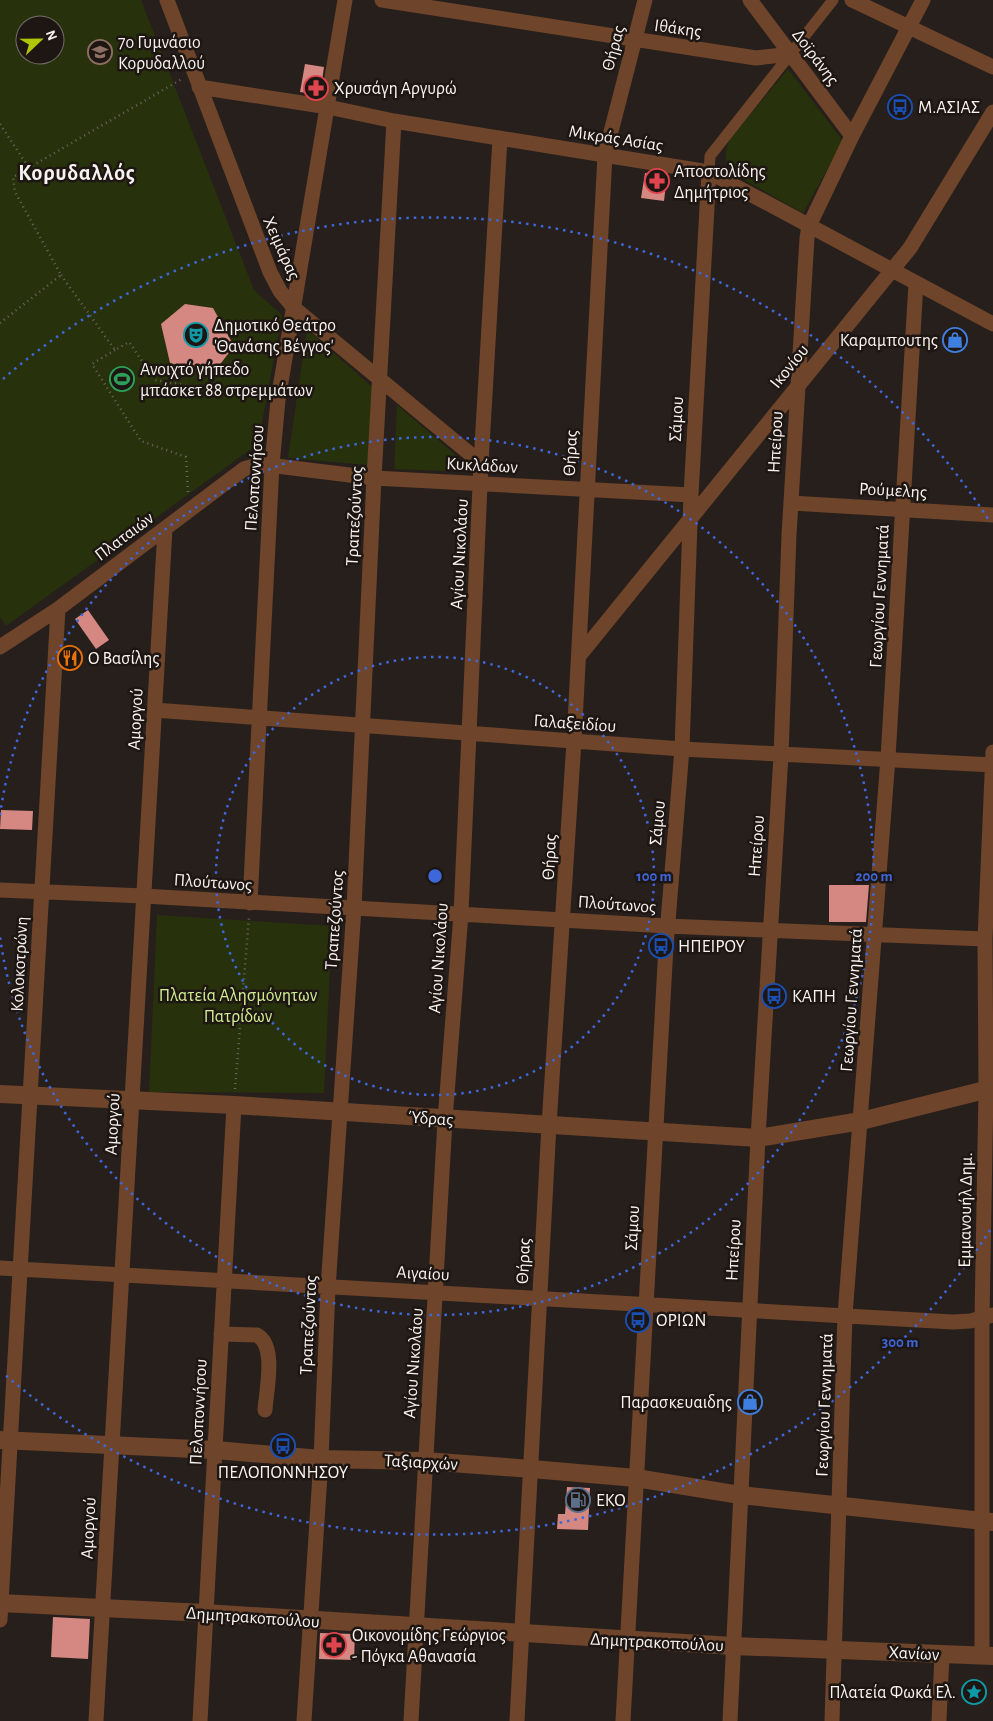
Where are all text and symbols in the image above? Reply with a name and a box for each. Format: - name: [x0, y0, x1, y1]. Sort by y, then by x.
- north arrow: [15, 15, 65, 65]
- street label: Ιθάκης: [653, 17, 703, 41]
- street label: Θήρας: [599, 24, 629, 73]
- street label: Δοϊράνης: [788, 26, 842, 89]
- text: N: [43, 28, 59, 43]
- place label: 7ο Γυμνάσιο Κορυδαλλού: [118, 34, 205, 73]
- school or university icon: 7ο Γυμνάσιο Κορυδαλλού: [87, 39, 113, 65]
- pharmacy icon: Χρυσάγη Αργυρώ: [303, 75, 329, 101]
- place label: Χρυσάγη Αργυρώ: [334, 80, 457, 98]
- bus stop icon: Μ.ΑΣΙΑΣ: [887, 94, 913, 120]
- place label: Μ.ΑΣΙΑΣ: [918, 99, 980, 117]
- street label: Μικράς Ασίας: [567, 122, 664, 155]
- district label: Κορυδαλλός: [18, 162, 136, 185]
- place label: Αποστολίδης Δημήτριος: [674, 162, 766, 202]
- pharmacy icon: Αποστολίδης Δημήτριος: [644, 168, 670, 194]
- street label: Χειμάρας: [259, 214, 303, 283]
- place label: Δημοτικό Θεάτρο 'Θανάσης Βέγγος': [214, 317, 336, 356]
- theatre icon: Δημοτικό Θεάτρο 'Θανάσης Βέγγος': [183, 322, 209, 348]
- shop icon: Καραμπουτης: [942, 327, 968, 353]
- place label: Καραμπουτης: [840, 332, 938, 350]
- street label: Ικονίου: [766, 341, 813, 392]
- place label: Ανοιχτό γήπεδο μπάσκετ 88 στρεμμάτων: [140, 361, 313, 400]
- sports icon: Ανοιχτό γήπεδο μπάσκετ 88 στρεμμάτων: [109, 366, 135, 392]
- street label: Σάμου: [667, 396, 687, 442]
- street label: Ηπείρου: [764, 411, 787, 473]
- street label: Πελοποννήσου: [242, 424, 268, 532]
- street label: Θήρας: [561, 430, 581, 477]
- street label: Κυκλάδων: [446, 455, 519, 477]
- street label: Τραπεζούντος: [343, 466, 367, 566]
- street label: Ρούμελης: [859, 480, 927, 502]
- street label: Αγίου Νικολάου: [447, 498, 472, 610]
- street label: Πλαταιών: [92, 509, 158, 565]
- street label: Γεωργίου Γεννηματά: [866, 524, 893, 668]
- restaurant icon: Ο Βασίλης: [57, 645, 83, 671]
- place label: Ο Βασίλης: [88, 649, 159, 668]
- street label: Αμοργού: [125, 688, 147, 750]
- street label: Γαλαξειδίου: [533, 711, 617, 736]
- street label: Σάμου: [647, 800, 669, 846]
- street label: Ηπείρου: [745, 814, 768, 878]
- street label: Θήρας: [540, 834, 560, 881]
- centre of rings: [426, 867, 444, 885]
- text: 100 m: [636, 869, 672, 884]
- text: 200 m: [855, 869, 893, 884]
- street label: Τραπεζούντος: [323, 870, 347, 971]
- street label: Πλούτωνος: [173, 871, 253, 895]
- street label: Πλούτωνος: [577, 893, 657, 917]
- street label: Αγίου Νικολάου: [425, 902, 452, 1014]
- street label: Κολοκοτρώνη: [9, 916, 31, 1012]
- street label: Γεωργίου Γεννηματά: [837, 928, 866, 1072]
- bus stop icon: ΗΠΕΙΡΟΥ: [648, 933, 674, 959]
- place label: ΗΠΕΙΡΟΥ: [678, 938, 745, 956]
- bus stop icon: ΚΑΠΗ: [761, 983, 787, 1009]
- park label: Πλατεία Αλησμόνητων Πατρίδων: [159, 986, 318, 1026]
- place label: ΚΑΠΗ: [792, 988, 836, 1006]
- street label: Αμοργού: [102, 1093, 124, 1155]
- street label: Ύδρας: [408, 1108, 454, 1130]
- street label: Εμμανουήλ Δημ.: [956, 1152, 976, 1268]
- street label: Σάμου: [623, 1205, 643, 1251]
- street label: Ηπείρου: [722, 1219, 745, 1281]
- street label: Θήρας: [514, 1238, 534, 1285]
- street label: Αιγαίου: [396, 1263, 450, 1284]
- street label: Τραπεζούντος: [297, 1275, 321, 1375]
- street label: Αγίου Νικολάου: [400, 1307, 427, 1419]
- bus stop icon: ΟΡΙΩΝ: [625, 1307, 651, 1333]
- place label: ΟΡΙΩΝ: [656, 1312, 707, 1330]
- street label: Γεωργίου Γεννηματά: [812, 1333, 837, 1477]
- text: 300 m: [882, 1335, 918, 1350]
- street label: Πελοποννήσου: [187, 1358, 211, 1466]
- shop icon: Παρασκευαιδης: [737, 1389, 763, 1415]
- place label: Παρασκευαιδης: [620, 1394, 732, 1412]
- bus stop icon: ΠΕΛΟΠΟΝΝΗΣΟΥ: [270, 1433, 296, 1459]
- street label: Ταξιαρχών: [384, 1452, 459, 1474]
- place label: ΠΕΛΟΠΟΝΝΗΣΟΥ: [218, 1464, 349, 1482]
- fuel station icon: EKO: [565, 1487, 591, 1513]
- place label: EKO: [596, 1492, 626, 1510]
- street label: Αμοργού: [78, 1497, 100, 1559]
- street label: Δημητρακοπούλου: [186, 1604, 320, 1632]
- place label: Οικονομίδης Γεώργιος - Πόγκα Αθανασία: [352, 1626, 506, 1666]
- street label: Δημητρακοπούλου: [590, 1631, 724, 1655]
- pharmacy icon: Οικονομίδης Γεώργιος - Πόγκα Αθανασία: [321, 1632, 347, 1658]
- street label: Χανίων: [888, 1643, 940, 1664]
- place icon: Πλατεία Φωκά Ελ.: [961, 1679, 987, 1705]
- place label: Πλατεία Φωκά Ελ.: [829, 1683, 956, 1702]

